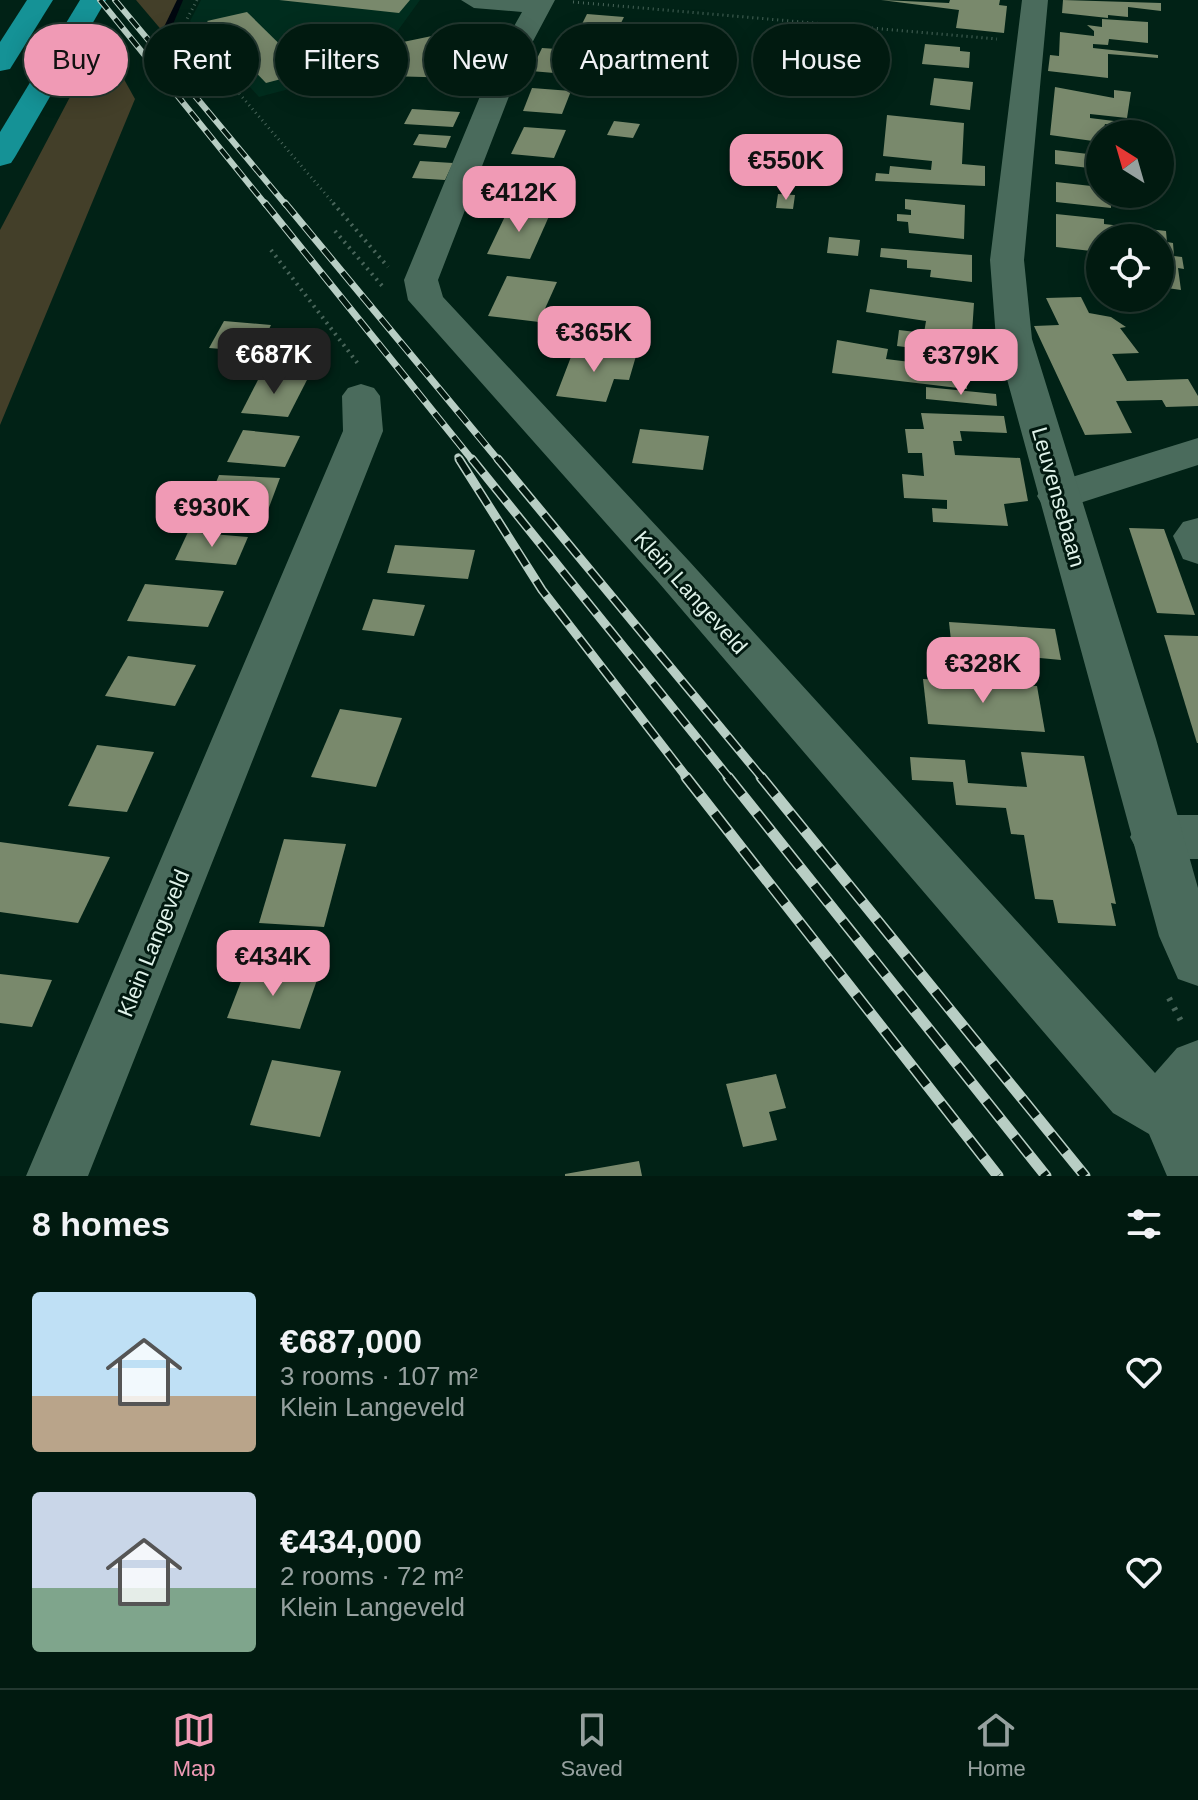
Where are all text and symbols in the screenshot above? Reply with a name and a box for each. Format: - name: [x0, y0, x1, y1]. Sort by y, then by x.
- chip: Buy: [24, 24, 128, 96]
- chip: Rent: [144, 24, 259, 96]
- chip: Filters: [275, 24, 408, 96]
- chip: New: [424, 24, 536, 96]
- chip: Apartment: [552, 24, 737, 96]
- chip: House: [753, 24, 890, 96]
- north arrow: [1086, 120, 1174, 208]
- map controls: [1086, 120, 1174, 312]
- pin: €550K: [730, 134, 842, 202]
- text: €550K: [748, 145, 824, 175]
- pin: €412K: [463, 166, 575, 234]
- text: €412K: [481, 177, 557, 207]
- button: locate: [1086, 224, 1174, 312]
- pin: €365K: [538, 306, 650, 374]
- text: €365K: [556, 317, 632, 347]
- pin: €687K: [218, 328, 330, 396]
- pin: €379K: [905, 329, 1017, 397]
- text: €687K: [236, 339, 312, 369]
- text: €379K: [923, 340, 999, 370]
- street label: Leuvensebaan: [1027, 424, 1090, 570]
- pin: €930K: [156, 481, 268, 549]
- text: €930K: [174, 492, 250, 522]
- street label: Klein Langeveld: [629, 526, 752, 659]
- pin: €328K: [927, 637, 1039, 705]
- text: €328K: [945, 648, 1021, 678]
- street label: Klein Langeveld: [113, 866, 194, 1020]
- pin: €434K: [217, 930, 329, 998]
- text: €434K: [235, 941, 311, 971]
- icon: filters: [1122, 1202, 1166, 1246]
- text: 8 homes: [32, 1205, 170, 1243]
- text: €687,000: [280, 1322, 422, 1360]
- icon: home: [96, 1324, 192, 1420]
- icon: heart: [1122, 1350, 1166, 1394]
- text: 3 rooms · 107 m²: [280, 1361, 478, 1391]
- text: Klein Langeveld: [280, 1392, 465, 1422]
- text: €434,000: [280, 1522, 422, 1560]
- icon: home: [96, 1524, 192, 1620]
- icon: heart: [1122, 1550, 1166, 1594]
- text: 2 rooms · 72 m²: [280, 1561, 464, 1591]
- text: Klein Langeveld: [280, 1592, 465, 1622]
- tab: Map: [172, 1708, 216, 1782]
- tab: Saved: [560, 1708, 623, 1782]
- tab: Home: [967, 1708, 1026, 1782]

